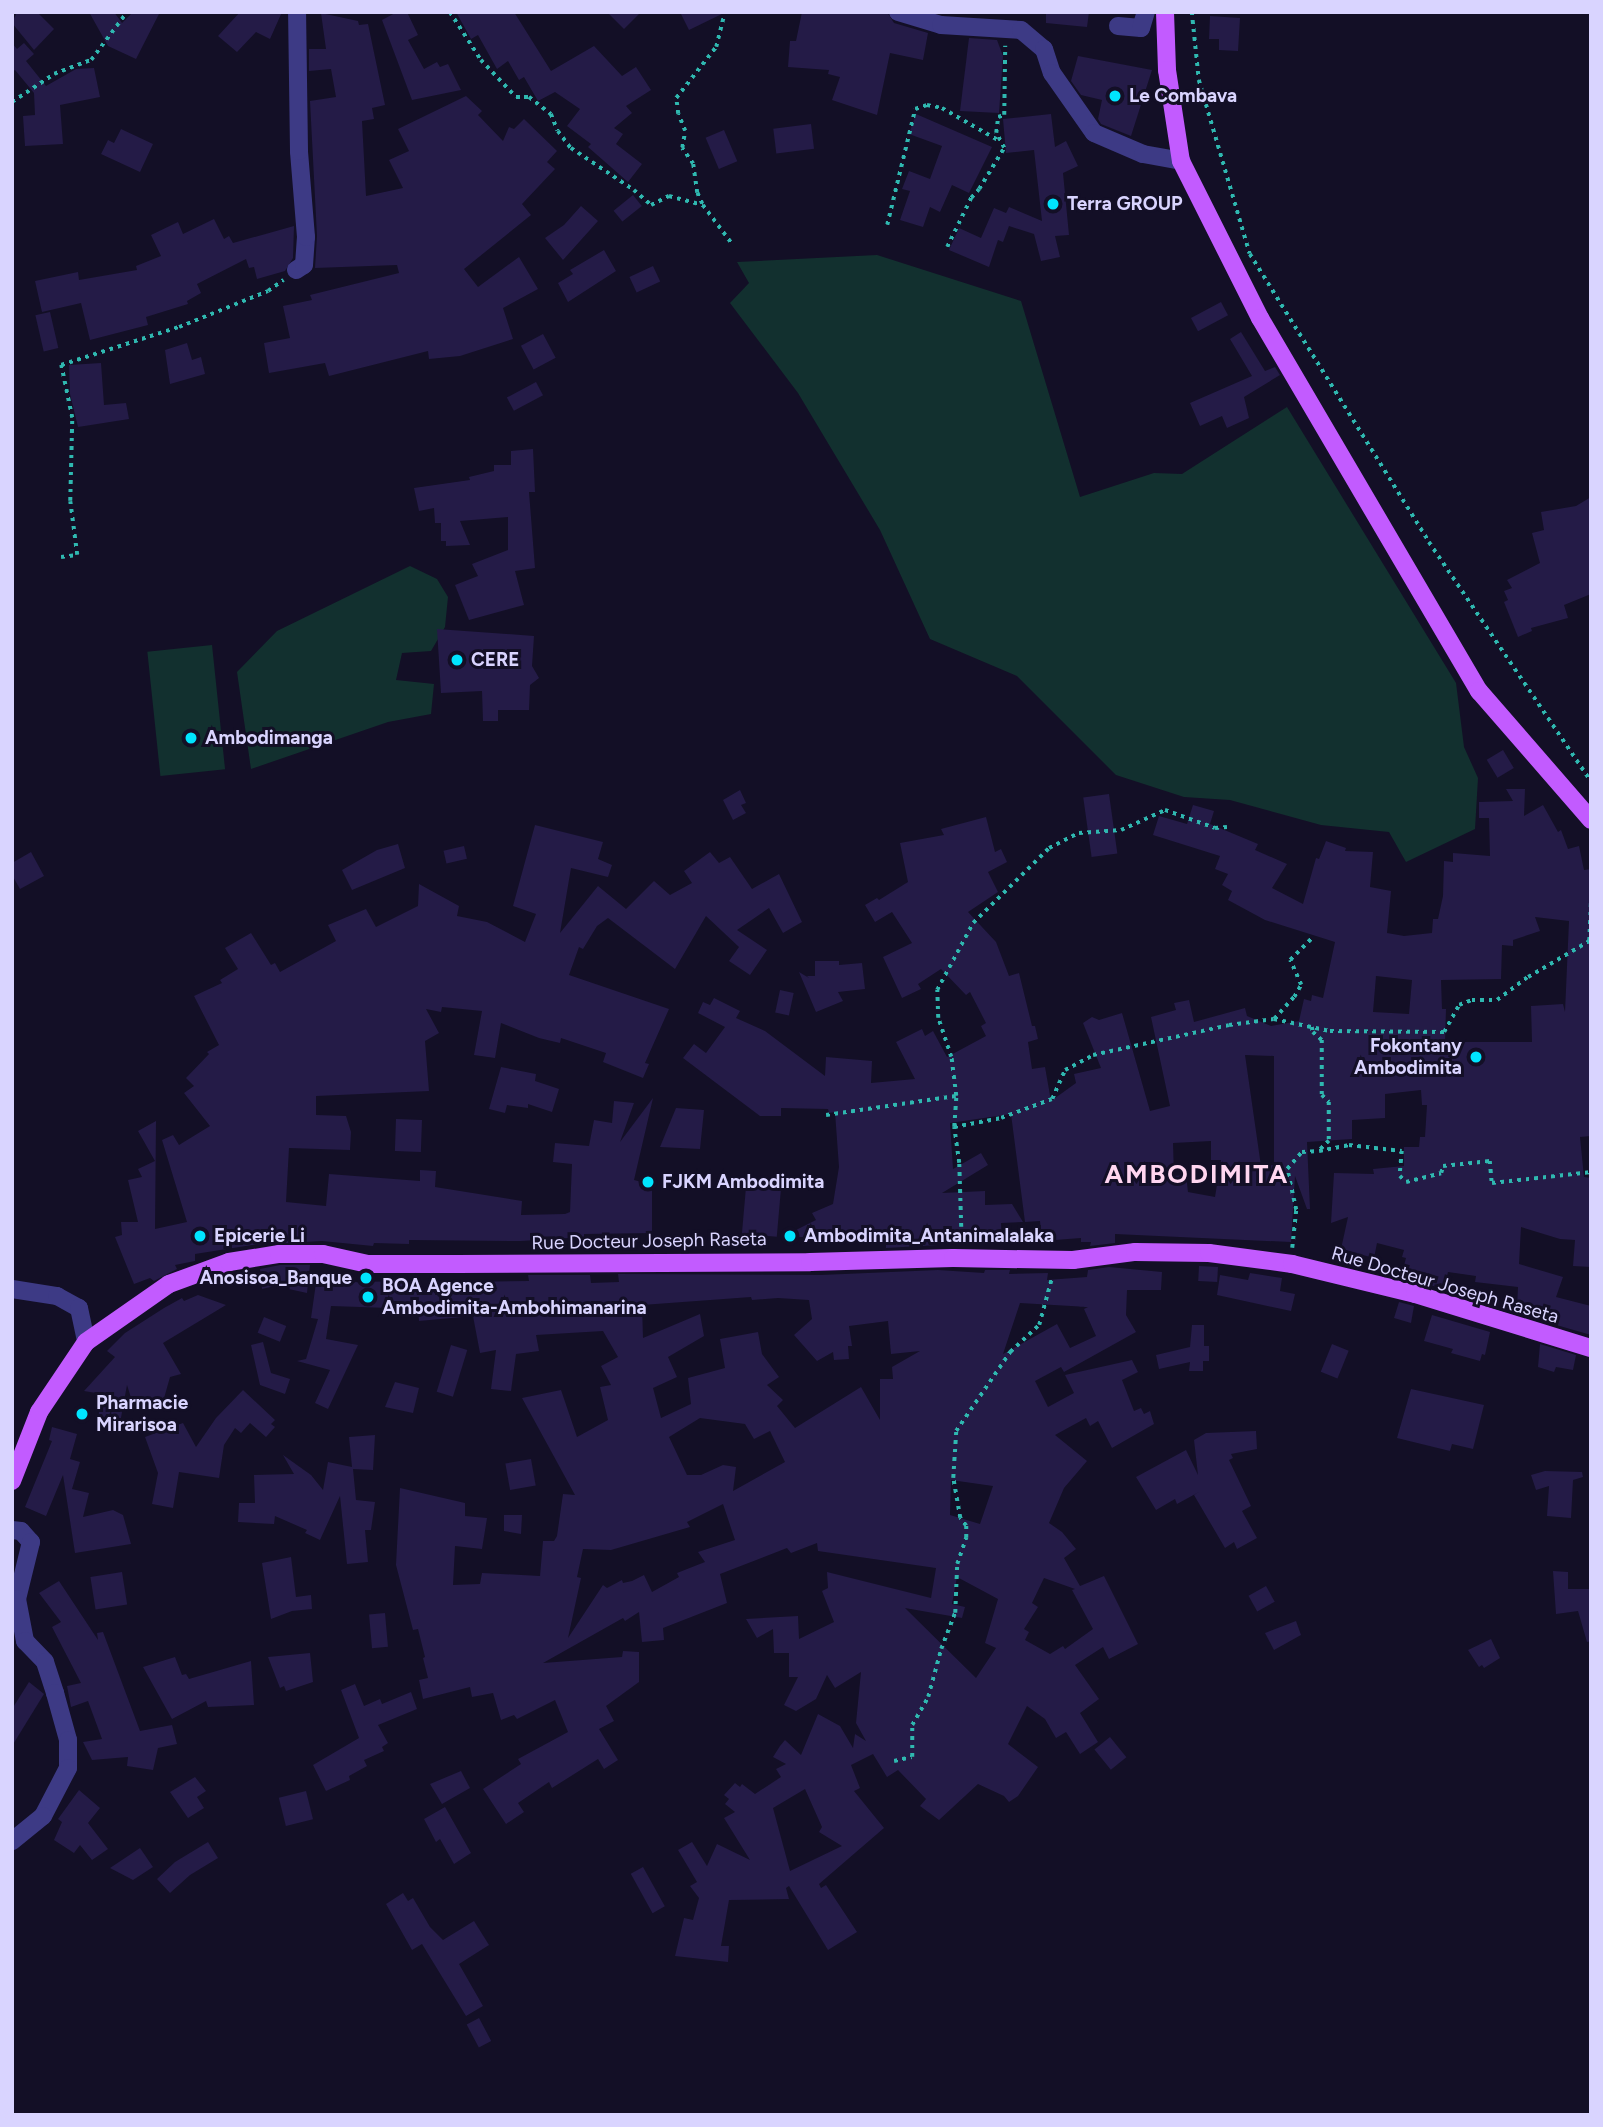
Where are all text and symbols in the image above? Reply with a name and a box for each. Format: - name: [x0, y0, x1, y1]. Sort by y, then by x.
- place label: Le Combava: [1129, 85, 1237, 107]
- marker: Le Combava: [1107, 88, 1123, 104]
- place label: Terra GROUP: [1067, 193, 1183, 215]
- marker: Terra GROUP: [1045, 196, 1061, 212]
- place label: CERE: [471, 649, 519, 671]
- marker: CERE: [449, 652, 465, 668]
- place label: Ambodimanga: [205, 727, 333, 749]
- marker: Ambodimanga: [183, 730, 199, 746]
- place label: Fokontany Ambodimita: [1354, 1035, 1462, 1079]
- marker: Fokontany Ambodimita: [1468, 1049, 1484, 1065]
- district label: AMBODIMITA: [1106, 1159, 1288, 1191]
- place label: FJKM Ambodimita: [662, 1171, 824, 1193]
- marker: FJKM Ambodimita: [640, 1174, 656, 1190]
- place label: Epicerie Li: [214, 1225, 305, 1247]
- place label: Ambodimita_Antanimalalaka: [804, 1225, 1054, 1247]
- marker: Epicerie Li: [192, 1228, 208, 1244]
- street label: Rue Docteur Joseph Raseta: [531, 1228, 767, 1254]
- marker: Ambodimita_Antanimalalaka: [782, 1228, 798, 1244]
- street label: Rue Docteur Joseph Raseta: [1329, 1242, 1561, 1328]
- place label: Anosisoa_Banque: [199, 1267, 352, 1289]
- marker: Anosisoa_Banque: [358, 1270, 374, 1286]
- place label: BOA Agence Ambodimita-Ambohimanarina: [382, 1275, 647, 1319]
- marker: BOA Agence Ambodimita-Ambohimanarina: [360, 1289, 376, 1305]
- place label: Pharmacie Mirarisoa: [96, 1392, 188, 1436]
- marker: Pharmacie Mirarisoa: [74, 1406, 90, 1422]

